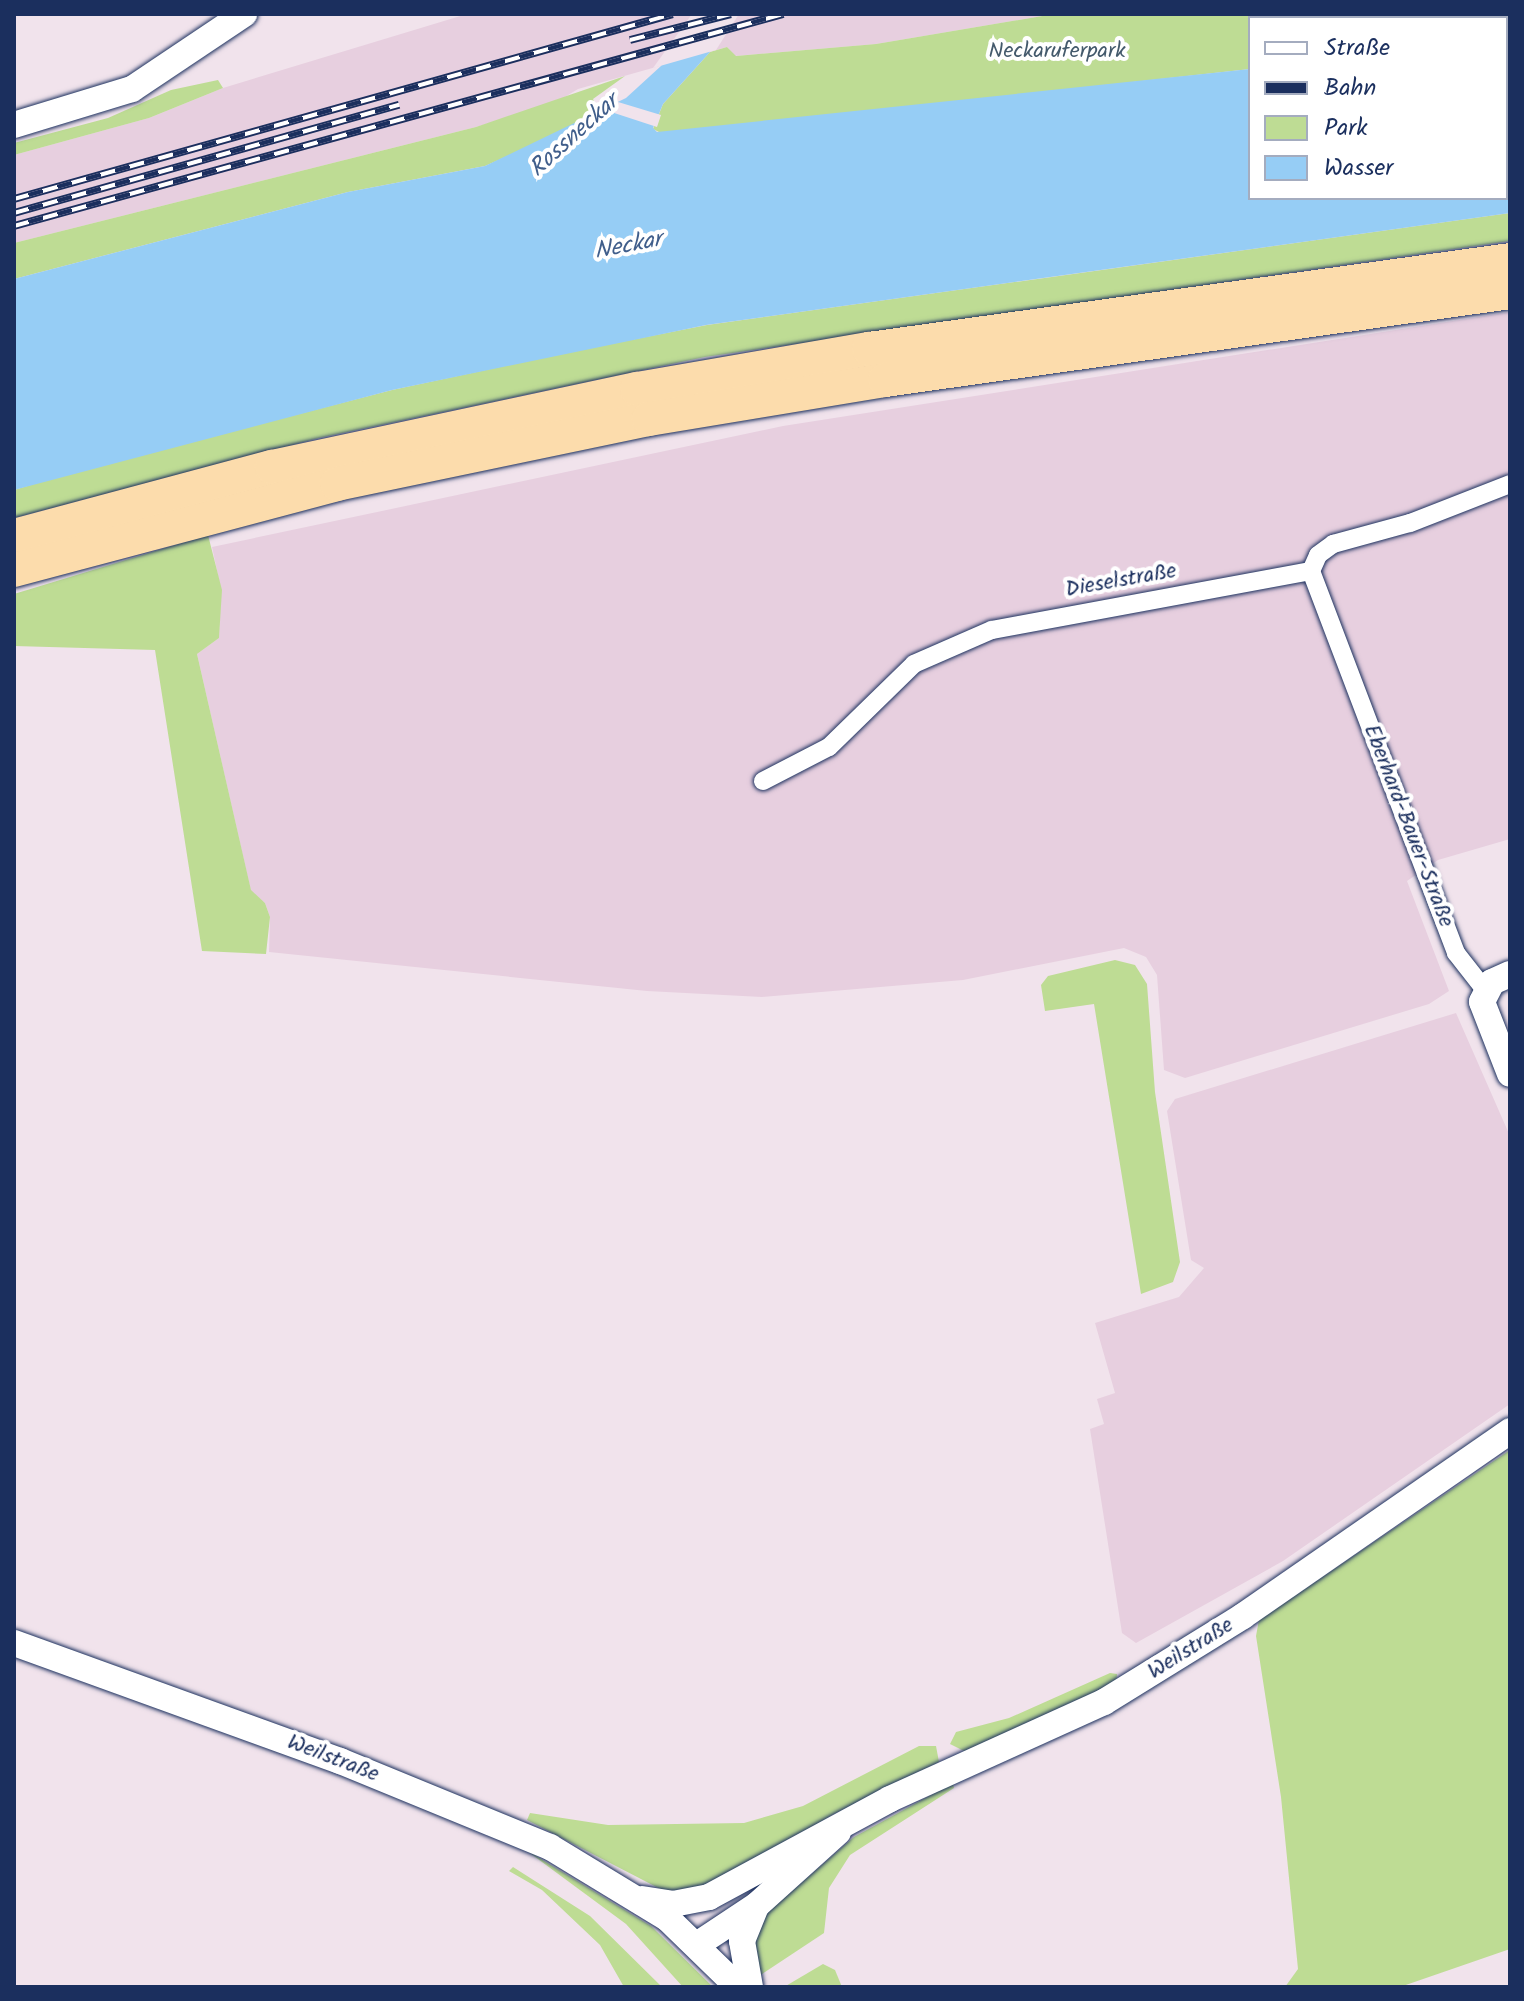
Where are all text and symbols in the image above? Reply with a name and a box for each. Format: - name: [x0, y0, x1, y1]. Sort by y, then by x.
- legend: [1248, 16, 1508, 200]
- text: Straße: [1324, 29, 1390, 68]
- park label: Neckaruferpark: [989, 39, 1125, 65]
- text: Bahn: [1324, 69, 1376, 108]
- water label: Rossneckar: [523, 88, 625, 184]
- text: Park: [1324, 109, 1368, 148]
- text: Wasser: [1324, 149, 1393, 188]
- water label: Neckar: [592, 225, 664, 267]
- street label: Dieselstraße: [1063, 558, 1179, 604]
- street label: Eberhard-Bauer-Straße: [1357, 721, 1459, 931]
- street label: Weilstraße: [1143, 1612, 1239, 1686]
- street label: Weilstraße: [283, 1729, 383, 1789]

